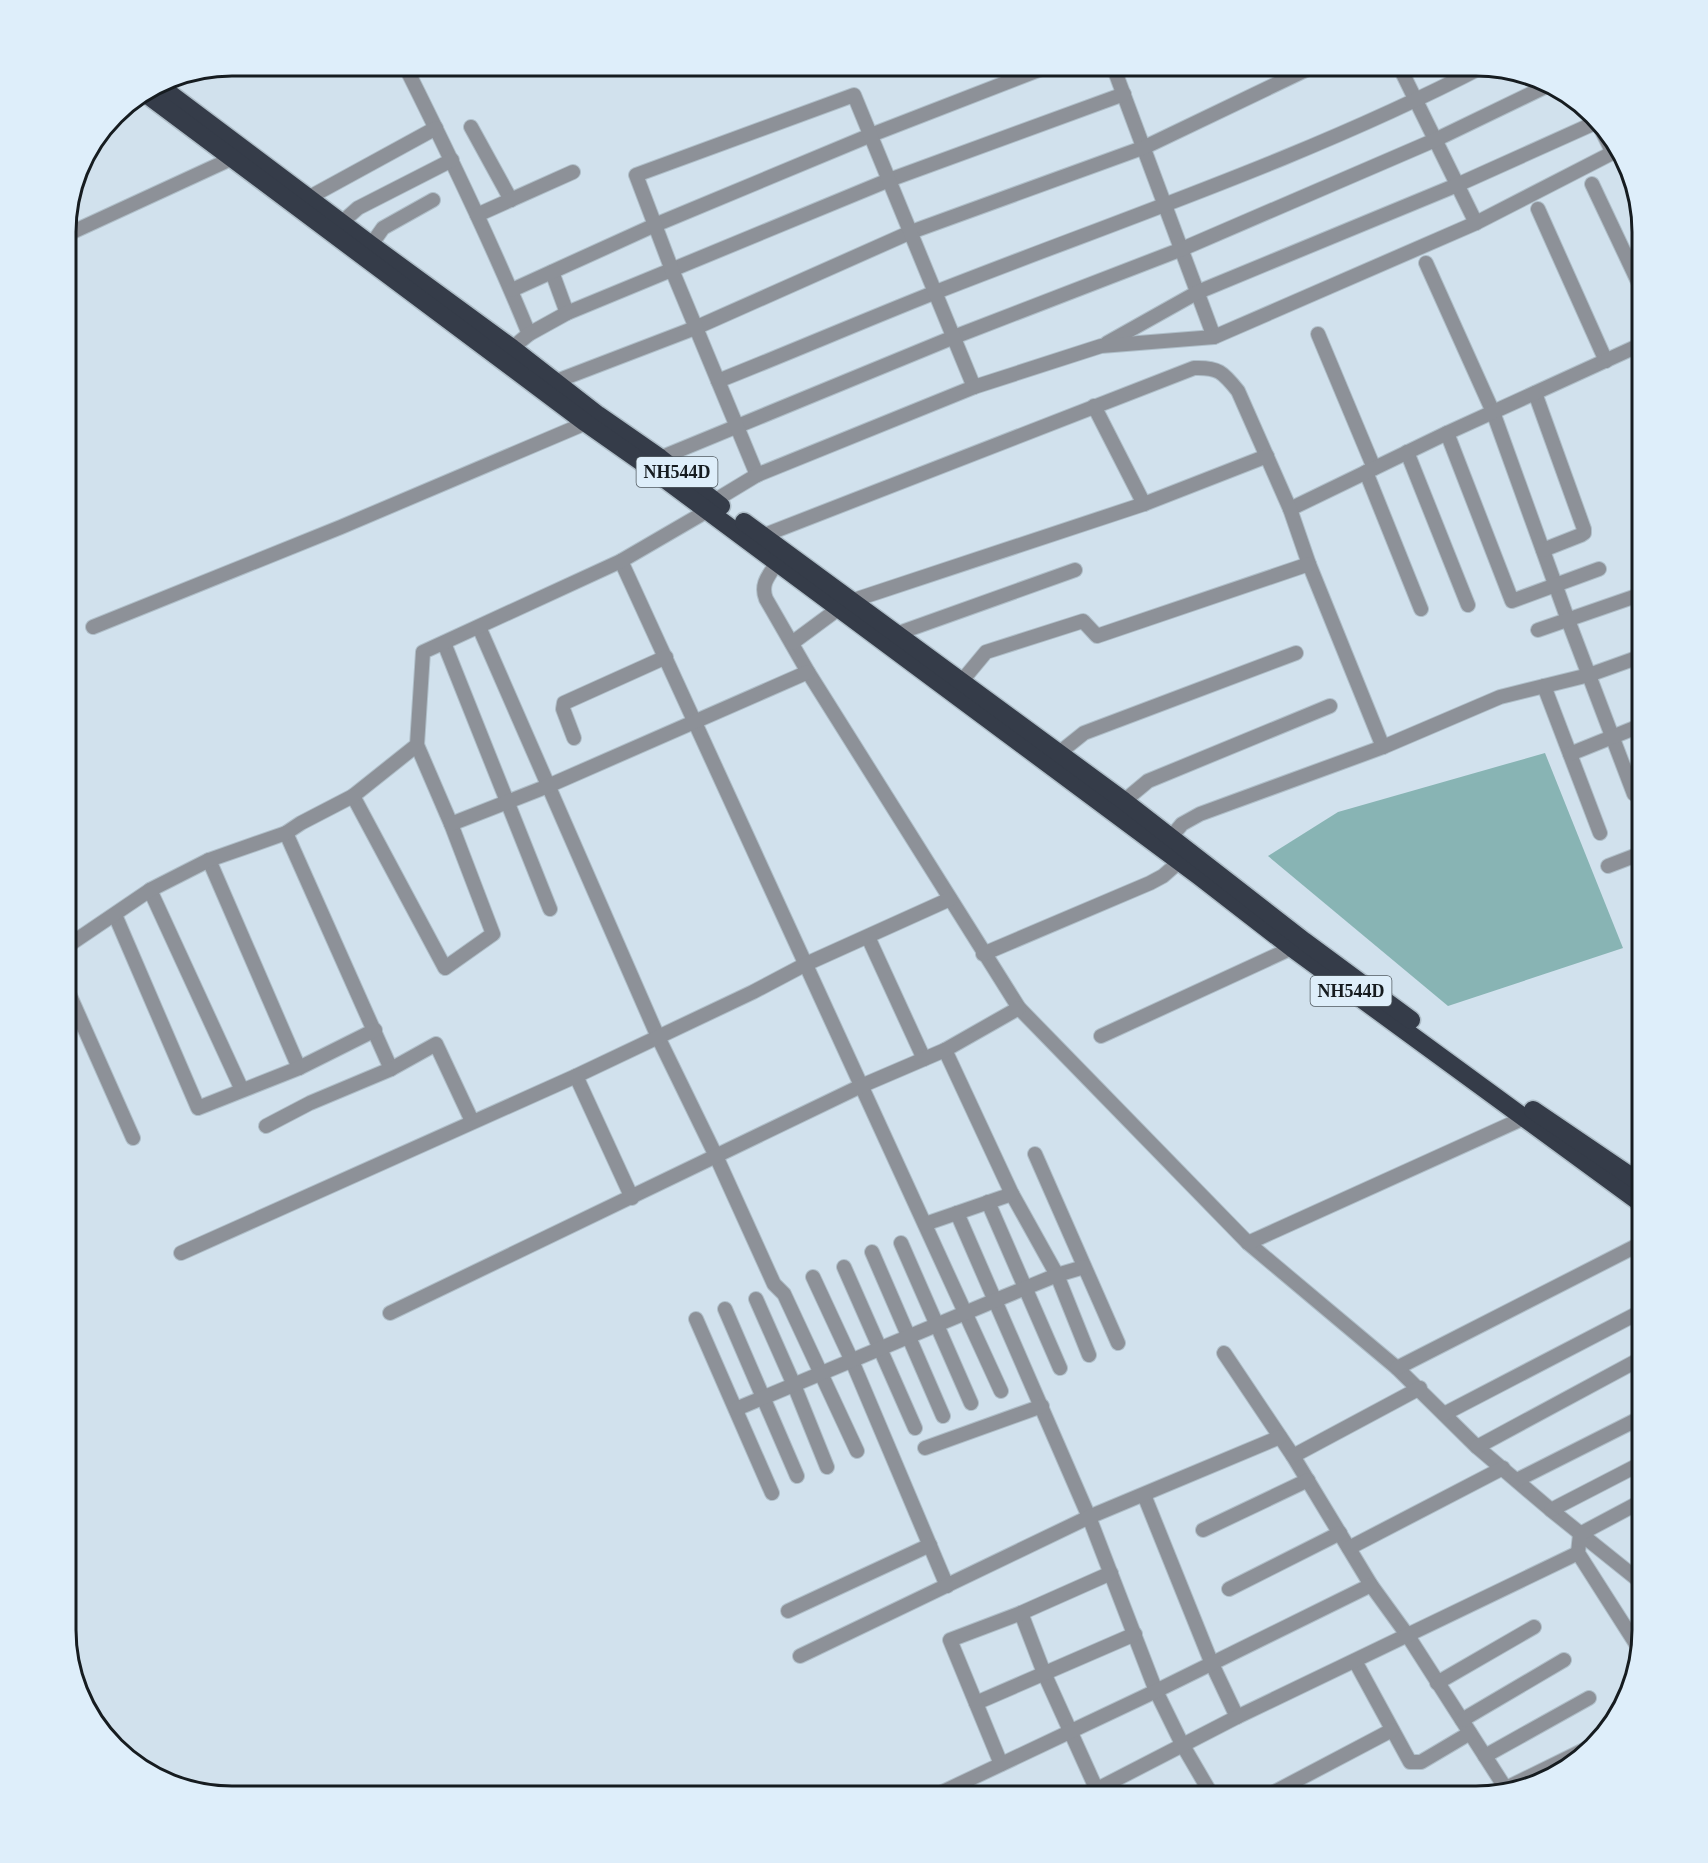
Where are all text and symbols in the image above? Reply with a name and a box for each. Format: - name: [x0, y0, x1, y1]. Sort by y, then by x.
- road number: NH544D: [636, 457, 718, 487]
- road number: NH544D: [1310, 976, 1392, 1006]

